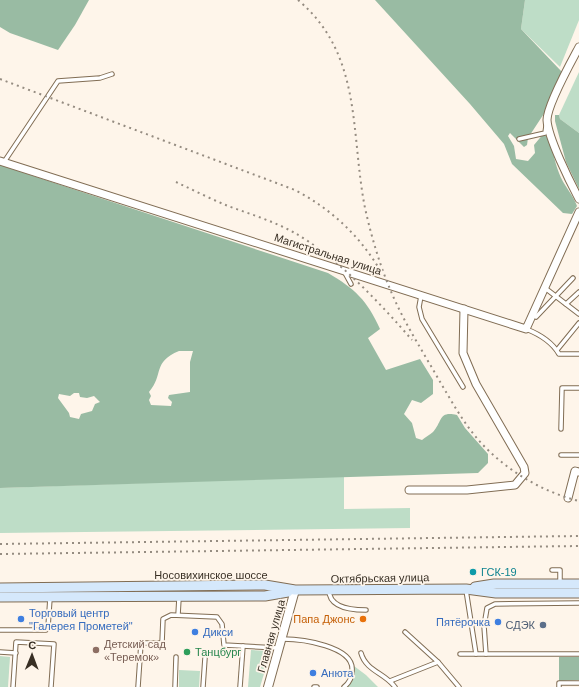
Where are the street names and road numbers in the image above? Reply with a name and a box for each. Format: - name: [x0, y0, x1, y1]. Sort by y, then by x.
- street label: Магистральная улица: [273, 231, 384, 277]
- street label: Носовихинское шоссе: [154, 569, 268, 581]
- street label: Октябрьская улица: [331, 571, 430, 585]
- street label: Главная улица: [255, 597, 287, 674]

